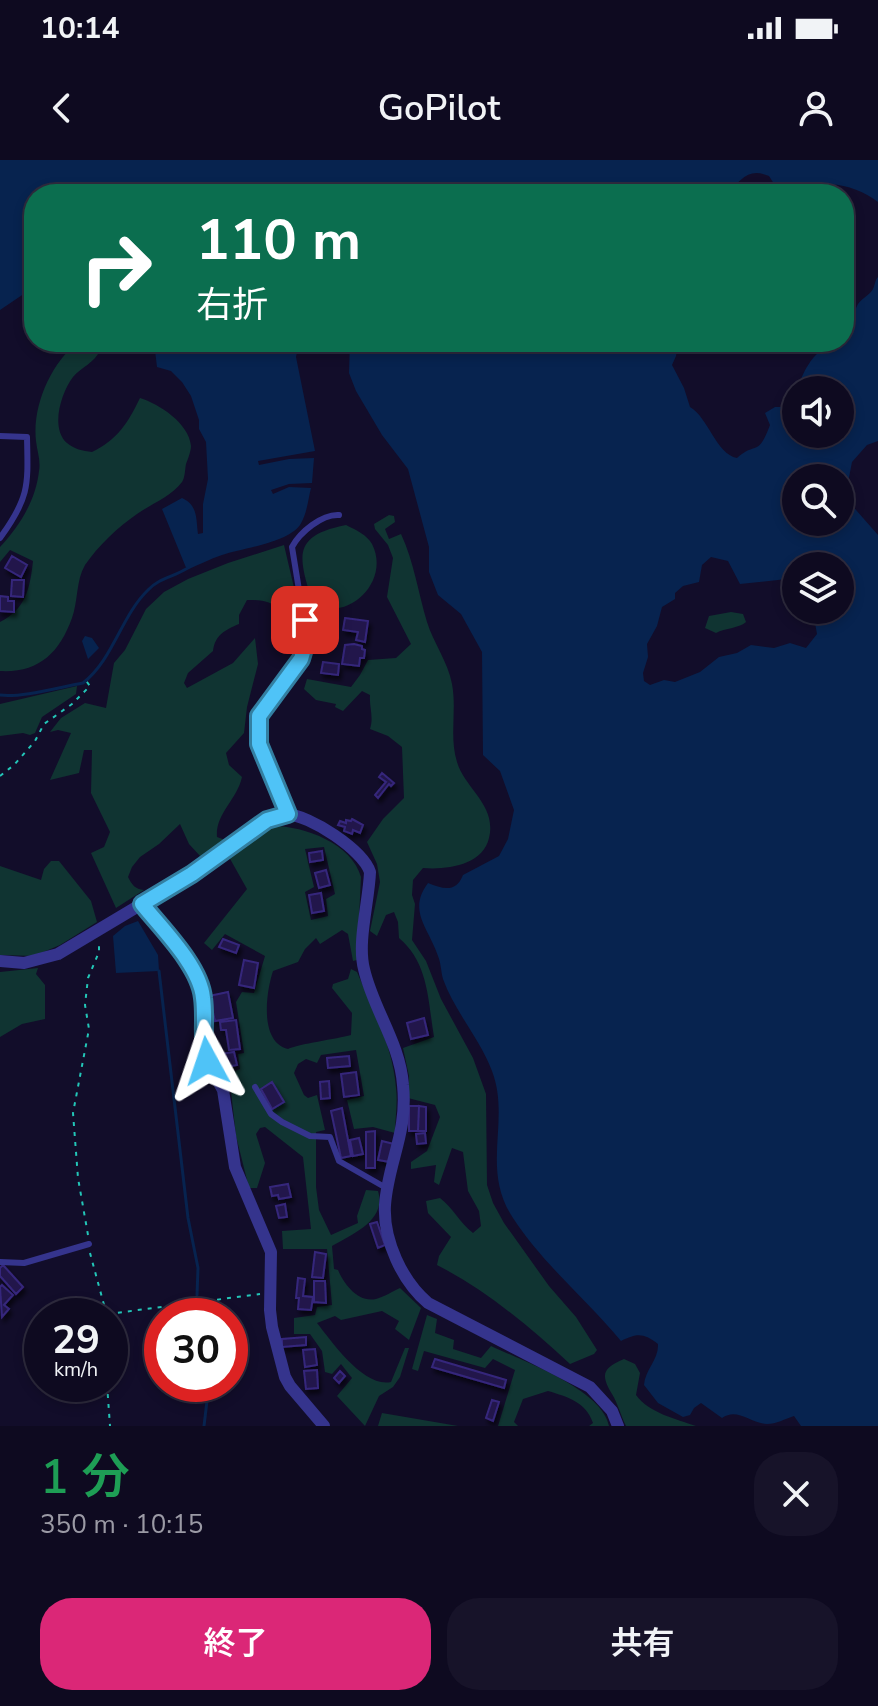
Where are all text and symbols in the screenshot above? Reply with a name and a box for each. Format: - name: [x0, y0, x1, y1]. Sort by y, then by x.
- text: 10:14: [40, 8, 119, 49]
- text: GoPilot: [378, 84, 500, 133]
- icon: back: [40, 86, 84, 130]
- icon: person: [794, 86, 838, 130]
- text: 110 m: [196, 202, 361, 279]
- icon: right: [64, 216, 168, 320]
- text: 右折: [196, 281, 268, 330]
- map controls: [782, 376, 854, 624]
- button: sound: [782, 376, 854, 448]
- button: search: [782, 464, 854, 536]
- button: layers: [782, 552, 854, 624]
- pin: [271, 586, 339, 654]
- icon: arrive: [283, 598, 327, 642]
- position arrow: [165, 1019, 249, 1103]
- speed limit sign: 30: [144, 1298, 248, 1402]
- text: 29: [52, 1313, 100, 1367]
- text: km/h: [54, 1356, 98, 1383]
- text: 1 分: [40, 1444, 129, 1510]
- button: close: [754, 1452, 838, 1536]
- text: 350 m · 10:15: [40, 1507, 203, 1542]
- button: 終了: [40, 1598, 431, 1690]
- button: 共有: [447, 1598, 838, 1690]

